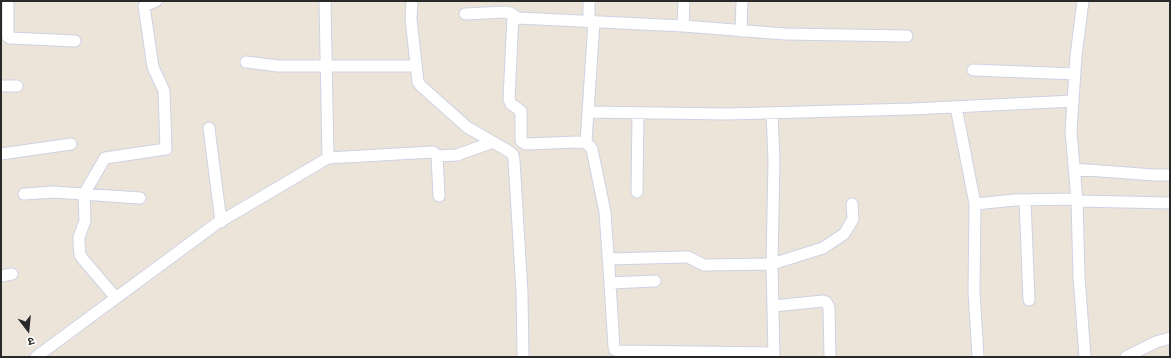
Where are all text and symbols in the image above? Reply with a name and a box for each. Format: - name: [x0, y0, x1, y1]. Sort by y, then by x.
- north arrow: [8, 310, 48, 350]
- text: उ: [26, 334, 37, 350]

